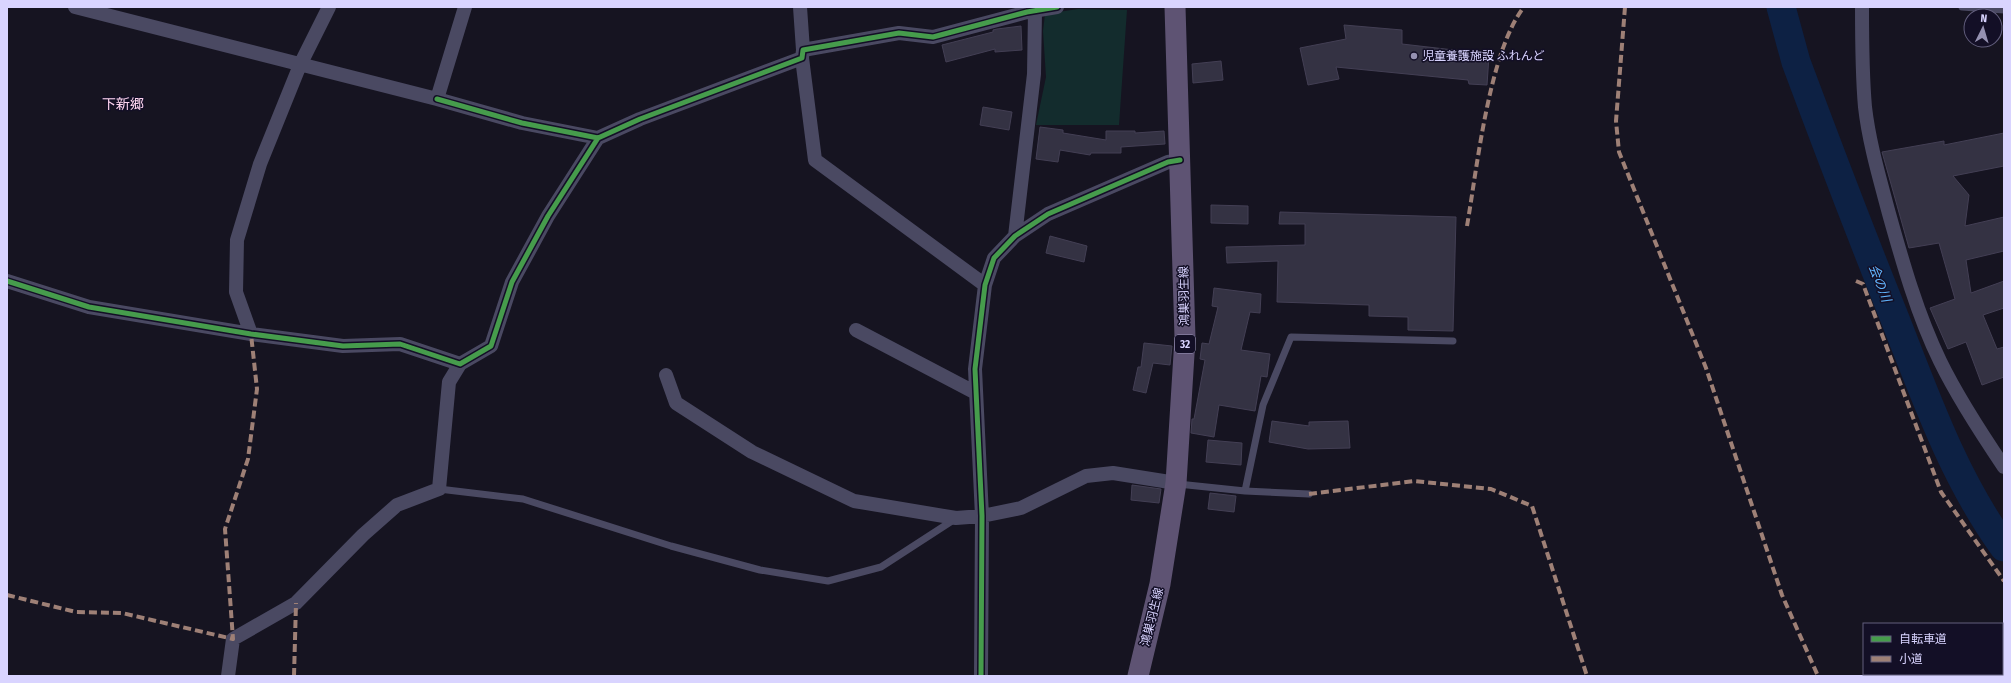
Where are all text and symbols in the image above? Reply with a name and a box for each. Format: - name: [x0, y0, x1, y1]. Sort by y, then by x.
- north arrow: [1963, 8, 2003, 48]
- text: N: [1980, 12, 1988, 25]
- place label: 児童養護施設 ふれんど: [1422, 49, 1544, 63]
- marker: 児童養護施設 ふれんど: [1409, 51, 1419, 61]
- district label: 下新郷: [102, 96, 144, 113]
- water label: 会の川: [1866, 262, 1895, 306]
- street label: 鴻巣羽生線: [1176, 266, 1192, 326]
- road number: 32: [1175, 335, 1195, 353]
- street label: 鴻巣羽生線: [1138, 586, 1166, 648]
- legend: [1863, 623, 2003, 675]
- text: 自転車道: [1899, 632, 1947, 646]
- text: 小道: [1899, 652, 1923, 666]

